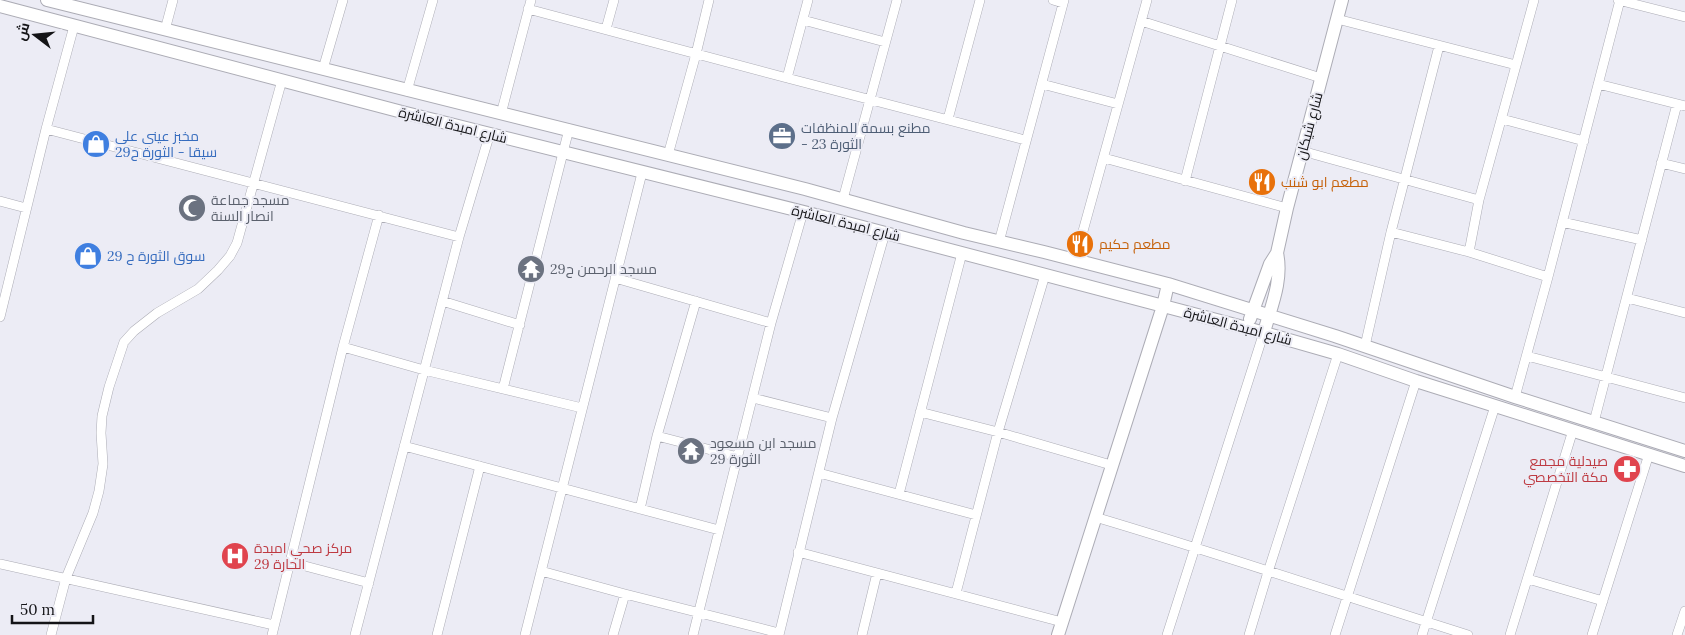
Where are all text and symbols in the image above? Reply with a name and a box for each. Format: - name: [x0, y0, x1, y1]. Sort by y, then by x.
- north arrow: [10, 10, 60, 60]
- text: ش: [11, 20, 34, 43]
- street label: شارع شيكان: [1291, 90, 1327, 162]
- street label: شارع امبدة العاشرة: [397, 103, 509, 147]
- place label: مطنع بسمة للمنظفات - الثورة 23: [801, 119, 930, 153]
- office icon: مطنع بسمة للمنظفات - الثورة 23: [767, 121, 797, 151]
- place label: مخبز عيني على سيقا - الثورة ح29: [115, 127, 217, 161]
- shop icon: مخبز عيني على سيقا - الثورة ح29: [81, 129, 111, 159]
- restaurant icon: مطعم ابو شنب: [1247, 167, 1277, 197]
- place label: مطعم ابو شنب: [1281, 173, 1369, 192]
- place label: مسجد جماعة انصار السنة: [211, 191, 289, 225]
- mosque icon: مسجد جماعة انصار السنة: [177, 193, 207, 223]
- street label: شارع امبدة العاشرة: [790, 201, 902, 245]
- restaurant icon: مطعم حكيم: [1065, 229, 1095, 259]
- place label: مطعم حكيم: [1099, 235, 1171, 254]
- shop icon: سوق الثورة ح 29: [73, 241, 103, 271]
- place label: سوق الثورة ح 29: [107, 247, 205, 265]
- temple icon: مسجد الرحمن ح29: [516, 254, 546, 284]
- place label: مسجد الرحمن ح29: [550, 260, 657, 278]
- street label: شارع امبدة العاشرة: [1182, 303, 1294, 349]
- place label: مسجد ابن مسعود الثورة 29: [710, 434, 816, 468]
- temple icon: مسجد ابن مسعود الثورة 29: [676, 436, 706, 466]
- place label: صيدلية مجمع مكة التخصصي: [1523, 452, 1608, 488]
- pharmacy icon: صيدلية مجمع مكة التخصصي: [1612, 454, 1642, 484]
- place label: مركز صحي امبدة الحارة 29: [254, 539, 352, 573]
- hospital icon: مركز صحي امبدة الحارة 29: [220, 541, 250, 571]
- scale bar: [12, 592, 94, 624]
- text: 50 m: [20, 600, 55, 619]

